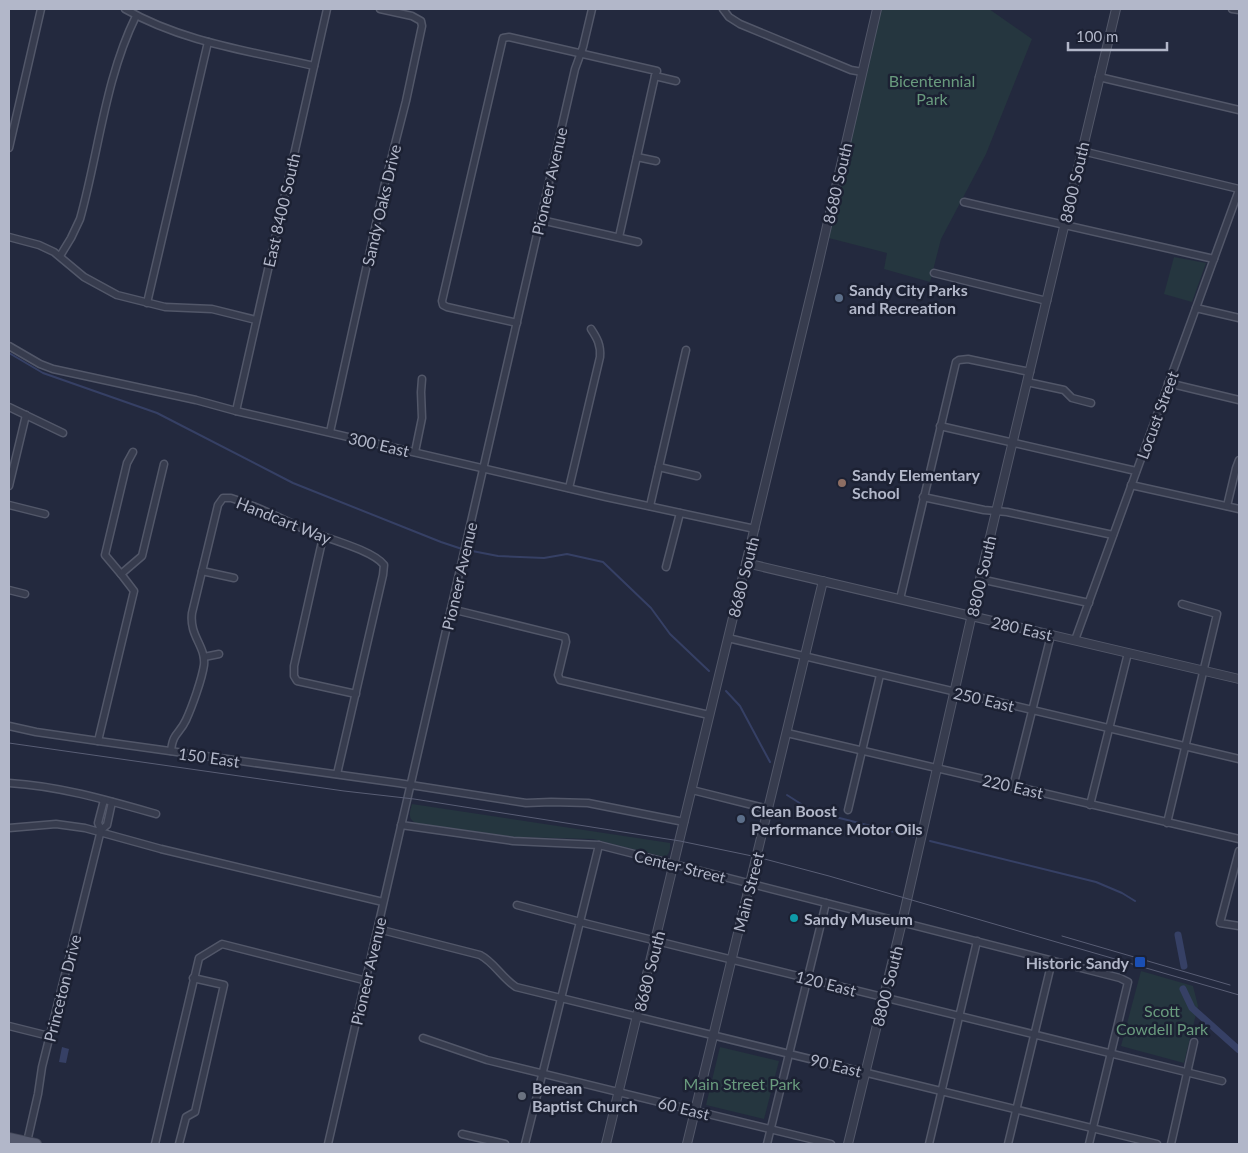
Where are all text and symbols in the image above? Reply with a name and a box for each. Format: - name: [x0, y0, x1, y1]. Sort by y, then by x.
- scale bar: [1068, 20, 1167, 52]
- text: 100 m: [1076, 27, 1118, 45]
- park label: Bicentennial Park: [889, 71, 975, 108]
- street label: Pioneer Avenue: [527, 125, 571, 237]
- street label: 8800 South: [1055, 140, 1093, 224]
- street label: 8680 South: [818, 141, 856, 225]
- street label: Sandy Oaks Drive: [358, 142, 404, 268]
- street label: East 8400 South: [259, 151, 303, 269]
- place label: Sandy City Parks and Recreation: [849, 280, 968, 317]
- marker: Sandy City Parks and Recreation: [833, 292, 845, 304]
- street label: Locust Street: [1132, 368, 1182, 462]
- street label: 300 East: [347, 428, 411, 460]
- place label: Sandy Elementary School: [852, 465, 980, 502]
- marker: Sandy Elementary School: [836, 477, 848, 489]
- street label: Handcart Way: [234, 492, 335, 548]
- street label: Pioneer Avenue: [437, 520, 481, 632]
- street label: 8800 South: [962, 534, 1000, 618]
- street label: 8680 South: [724, 535, 762, 619]
- street label: 280 East: [990, 612, 1054, 644]
- street label: 250 East: [952, 683, 1016, 715]
- street label: 150 East: [177, 743, 241, 771]
- street label: 220 East: [981, 770, 1045, 802]
- place label: Clean Boost Performance Motor Oils: [751, 801, 923, 838]
- marker: Clean Boost Performance Motor Oils: [735, 813, 747, 825]
- street label: Center Street: [632, 845, 728, 887]
- street label: Main Street: [729, 850, 767, 934]
- place label: Sandy Museum: [804, 909, 913, 928]
- marker: Sandy Museum: [788, 912, 800, 924]
- street label: Pioneer Avenue: [346, 915, 390, 1027]
- street label: 8680 South: [630, 929, 668, 1013]
- street label: Princeton Drive: [39, 932, 85, 1044]
- street label: 8800 South: [868, 944, 906, 1028]
- place label: Historic Sandy: [1026, 953, 1130, 972]
- marker: Historic Sandy: [1133, 955, 1147, 969]
- street label: 120 East: [794, 966, 858, 1000]
- park label: Scott Cowdell Park: [1116, 1001, 1209, 1038]
- street label: 90 East: [808, 1049, 864, 1081]
- park label: Main Street Park: [684, 1074, 801, 1093]
- place label: Berean Baptist Church: [532, 1078, 638, 1115]
- marker: Berean Baptist Church: [516, 1090, 528, 1102]
- street label: 60 East: [656, 1092, 712, 1124]

